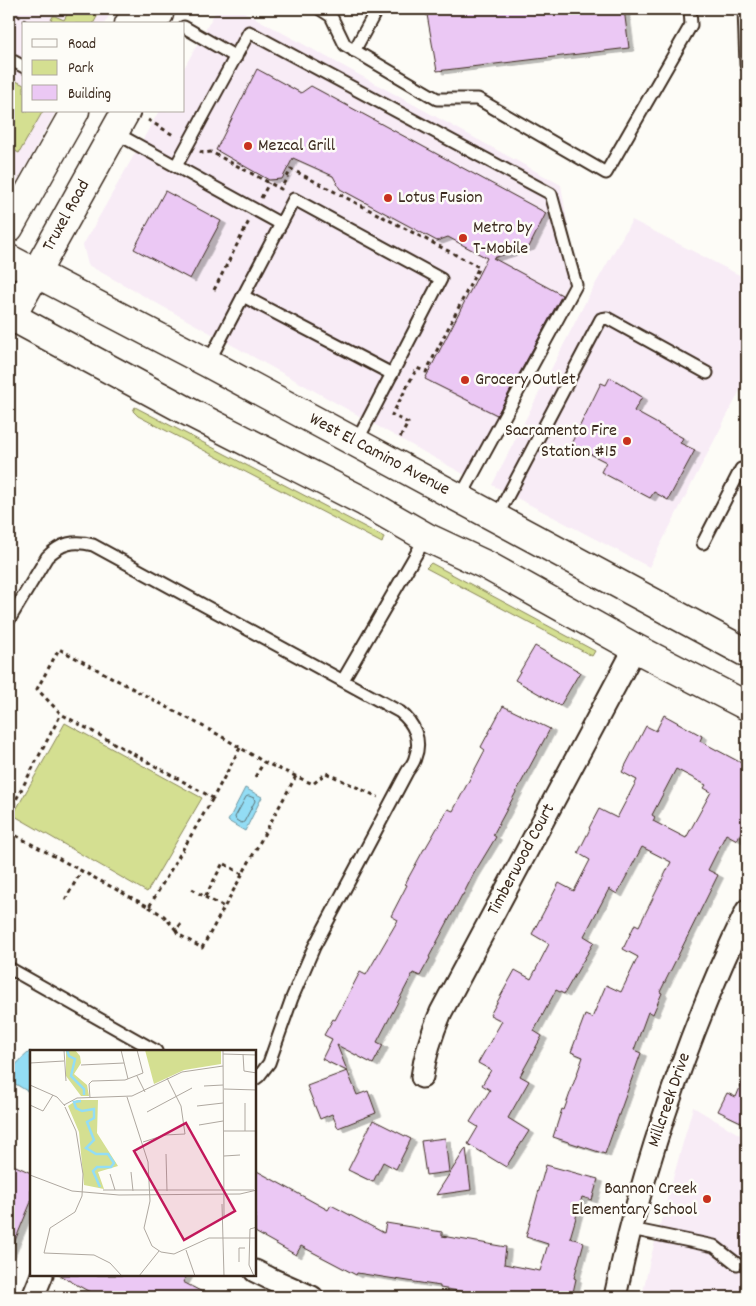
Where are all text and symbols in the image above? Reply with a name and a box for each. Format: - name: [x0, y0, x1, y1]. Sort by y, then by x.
- legend: [22, 22, 185, 112]
- text: Road: [68, 34, 96, 56]
- text: Park: [68, 58, 94, 80]
- text: Building: [68, 84, 111, 106]
- place label: Mezcal Grill: [258, 134, 336, 159]
- marker: Mezcal Grill: [242, 140, 254, 152]
- street label: Truxel Road: [37, 176, 97, 256]
- place label: Lotus Fusion: [398, 186, 482, 211]
- marker: Lotus Fusion: [382, 192, 394, 204]
- place label: Metro by T-Mobile: [473, 216, 533, 262]
- marker: Metro by T-Mobile: [457, 232, 469, 244]
- place label: Grocery Outlet: [475, 368, 576, 393]
- marker: Grocery Outlet: [459, 374, 471, 386]
- street label: West El Camino Avenue: [304, 407, 454, 503]
- place label: Sacramento Fire Station #15: [505, 419, 617, 465]
- marker: Sacramento Fire Station #15: [621, 435, 633, 447]
- street label: Timberwood Court: [482, 799, 562, 920]
- street label: Millcreek Drive: [642, 1049, 698, 1151]
- inset map: [30, 1050, 256, 1276]
- place label: Bannon Creek Elementary School: [571, 1177, 698, 1223]
- marker: Bannon Creek Elementary School: [701, 1193, 713, 1205]

